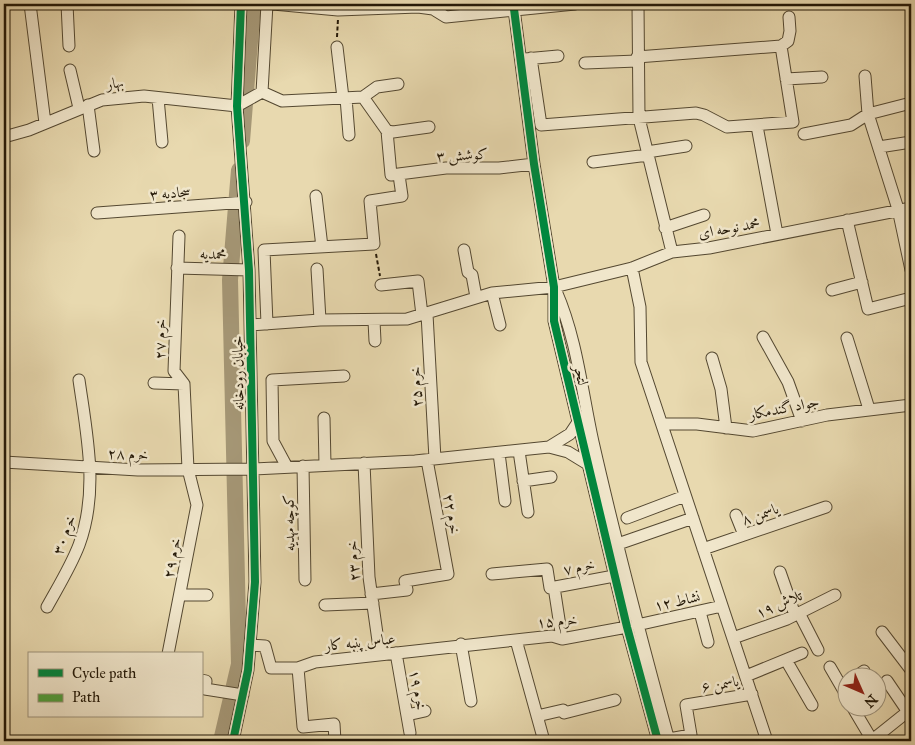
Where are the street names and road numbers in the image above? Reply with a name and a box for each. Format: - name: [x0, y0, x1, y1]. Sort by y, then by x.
- street label: بهار: [103, 73, 125, 94]
- street label: کوشش ۳: [436, 145, 488, 166]
- street label: سجادیه ۳: [149, 182, 191, 204]
- street label: محمد نوحه ای: [697, 214, 761, 242]
- street label: محمدیه: [199, 245, 227, 263]
- street label: خرم ۲۷: [151, 318, 173, 360]
- street label: خیابان رودخانه: [228, 335, 248, 411]
- street label: لتحر: [568, 361, 592, 387]
- street label: خرم ۲۵: [406, 366, 430, 408]
- street label: جواد گندمکار: [745, 392, 821, 424]
- street label: خرم ۲۸: [107, 444, 149, 468]
- street label: خرم ۲۲: [436, 492, 464, 536]
- street label: کوچه مهدیه: [280, 495, 300, 551]
- street label: یاسمن ۸: [739, 499, 782, 530]
- street label: خرم ۳۰: [49, 513, 83, 559]
- street label: خرم ۲۹: [159, 536, 189, 580]
- street label: خرم ۲۳: [343, 540, 367, 582]
- street label: خرم ۷: [562, 555, 597, 583]
- street label: تلاش ۱۹: [753, 586, 805, 622]
- street label: نشاط ۱۲: [652, 587, 702, 615]
- street label: خرم ۱۵: [536, 611, 578, 635]
- street label: عباس پنبه کار: [322, 629, 396, 656]
- street label: خرم ۱۹: [402, 668, 430, 712]
- street label: یاسمن ۶: [700, 672, 742, 697]

